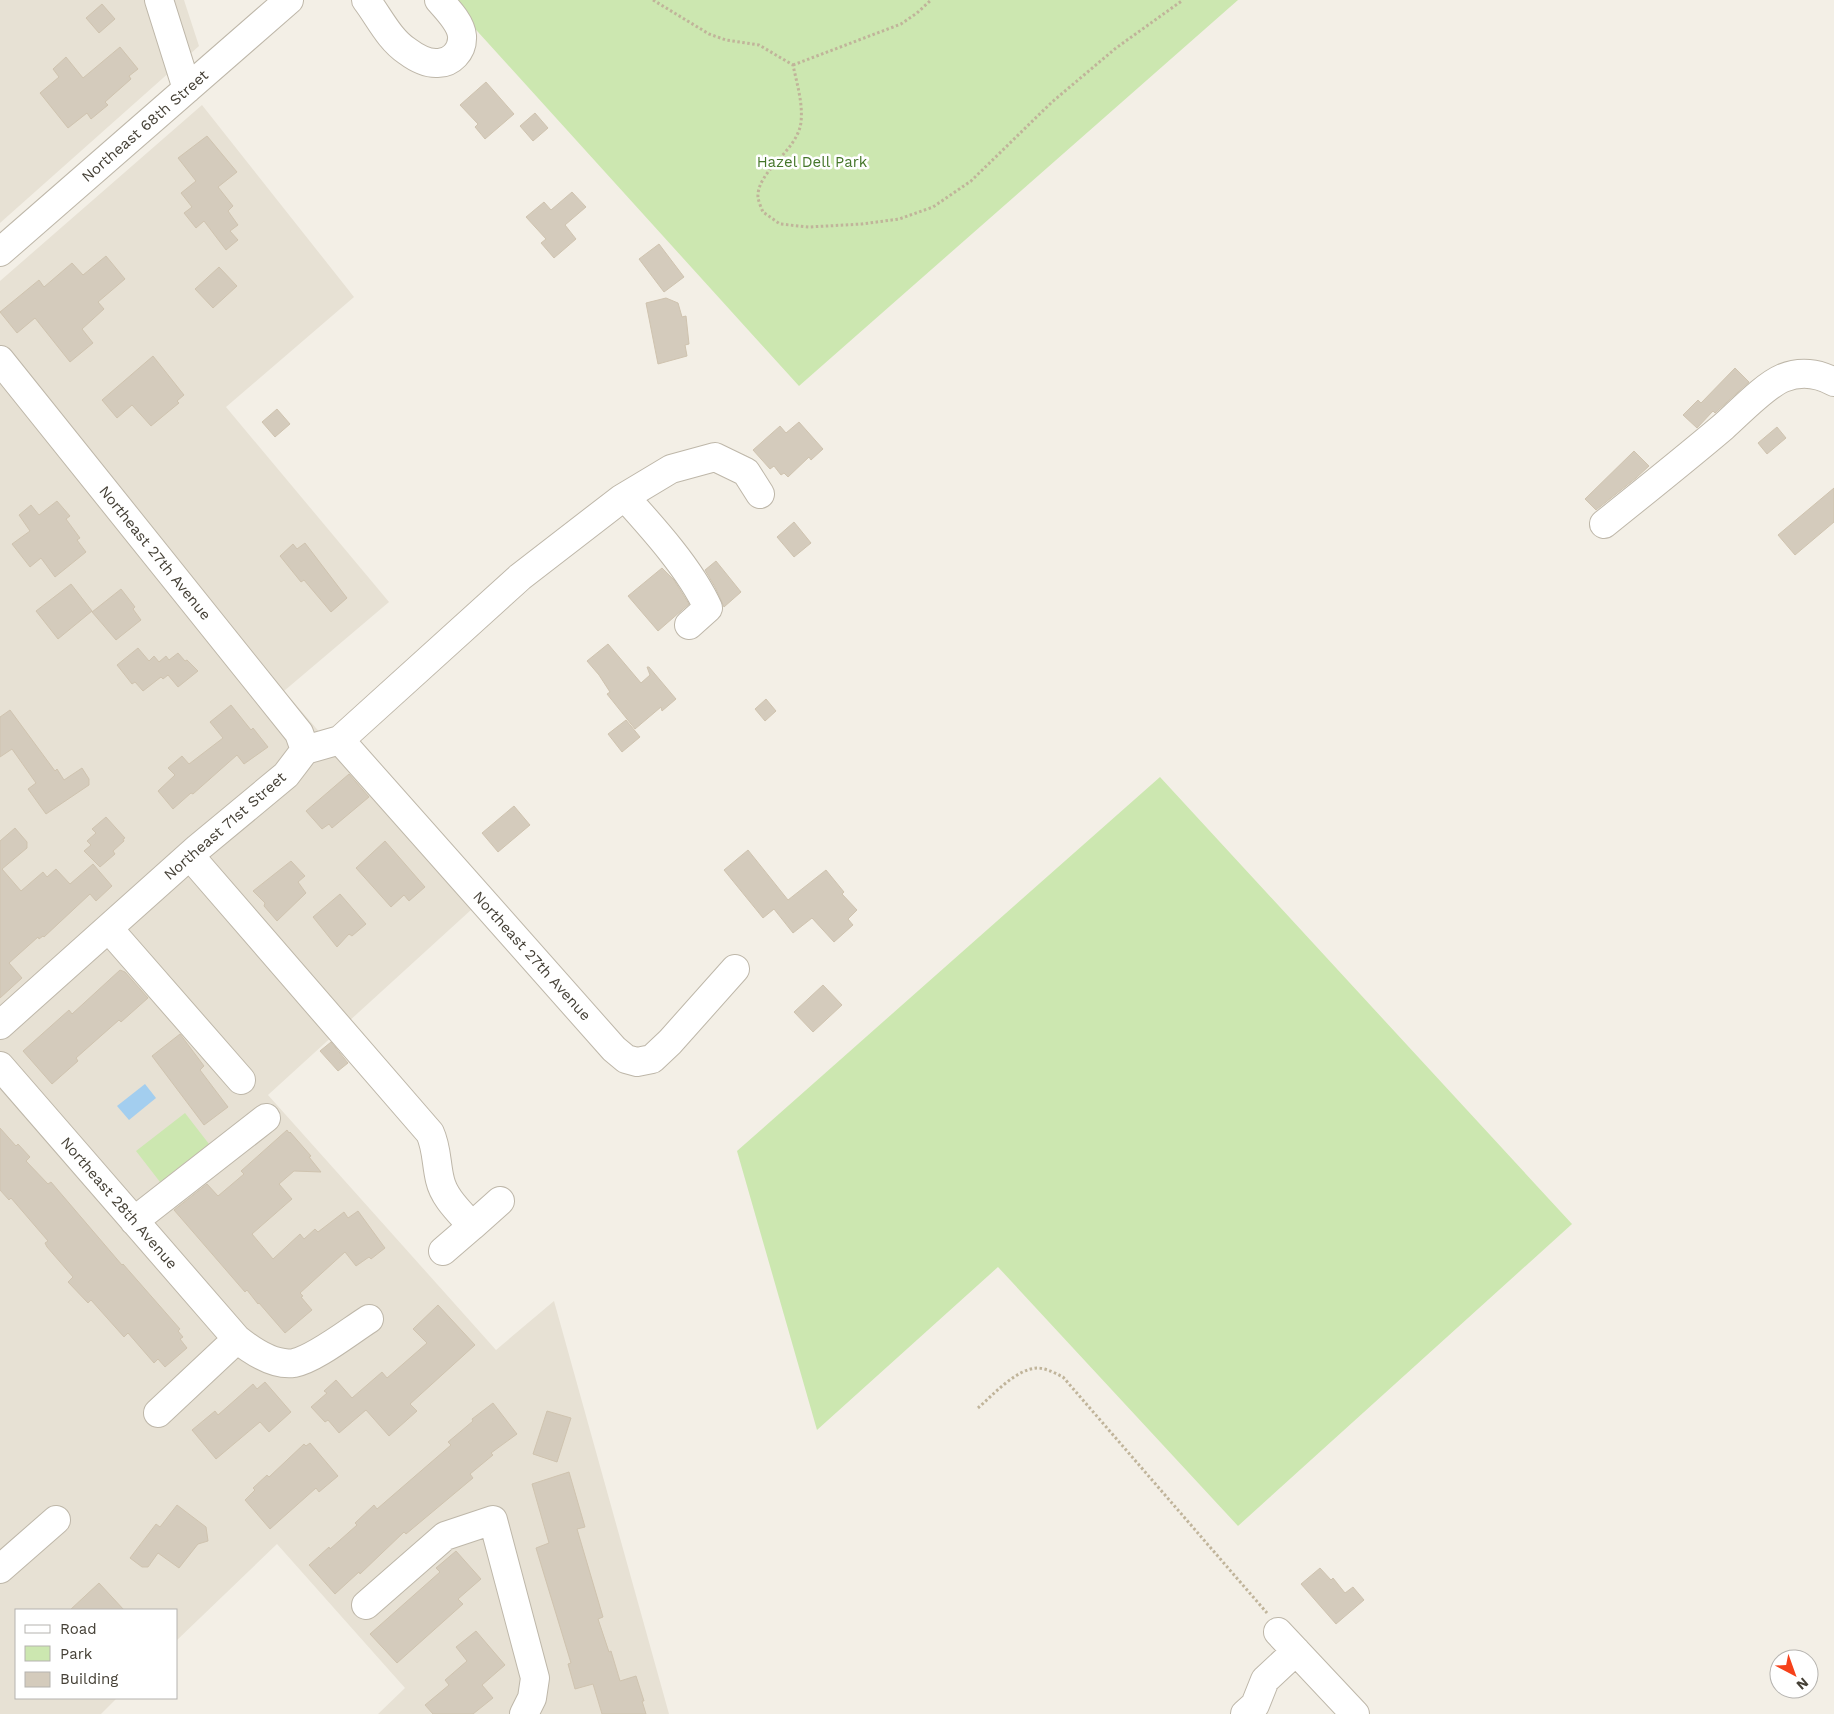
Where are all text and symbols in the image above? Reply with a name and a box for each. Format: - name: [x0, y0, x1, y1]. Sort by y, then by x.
- street label: Northeast 68th Street: [78, 66, 212, 186]
- park label: Hazel Dell Park: [757, 153, 868, 171]
- street label: Northeast 27th Avenue: [95, 482, 215, 624]
- street label: Northeast 71st Street: [160, 768, 290, 884]
- street label: Northeast 27th Avenue: [469, 888, 595, 1024]
- street label: Northeast 28th Avenue: [57, 1133, 181, 1273]
- legend: [15, 1609, 178, 1699]
- text: Road: [60, 1620, 97, 1638]
- text: Park: [60, 1645, 93, 1663]
- north arrow: [1769, 1649, 1819, 1699]
- text: Building: [60, 1670, 118, 1688]
- text: N: [1793, 1674, 1812, 1693]

